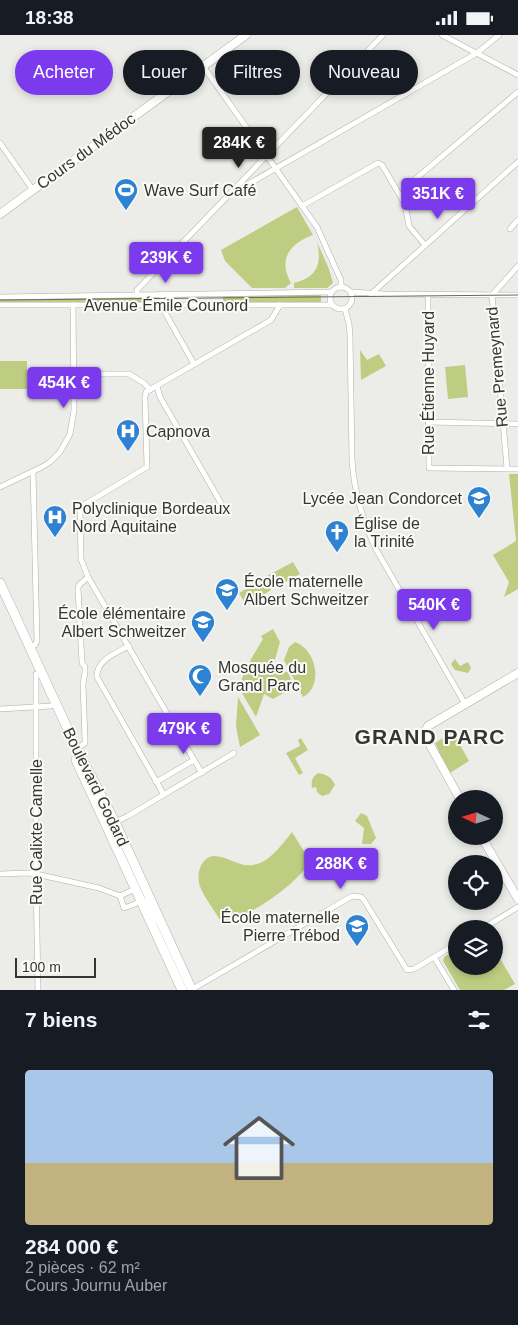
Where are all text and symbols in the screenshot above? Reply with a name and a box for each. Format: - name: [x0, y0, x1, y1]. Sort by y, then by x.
- text: 18:38: [25, 7, 74, 28]
- chip: Acheter: [15, 50, 113, 95]
- chip: Louer: [123, 50, 205, 95]
- chip: Filtres: [215, 50, 300, 95]
- chip: Nouveau: [310, 50, 418, 95]
- street label: Cours du Médoc: [34, 110, 138, 192]
- pin: 284K €: [198, 127, 280, 169]
- text: 284K €: [213, 134, 265, 151]
- sports icon: Wave Surf Café: [113, 177, 139, 211]
- pin: 351K €: [397, 177, 479, 220]
- place label: Wave Surf Café: [144, 182, 256, 199]
- text: 351K €: [412, 185, 464, 202]
- pin: 239K €: [125, 241, 207, 284]
- text: 239K €: [140, 249, 192, 266]
- street label: Avenue Émile Counord: [84, 296, 248, 314]
- street label: Rue Premeynard: [483, 306, 511, 428]
- street label: Rue Étienne Huyard: [419, 311, 437, 455]
- pin: 454K €: [23, 367, 105, 409]
- text: 454K €: [38, 374, 90, 391]
- hospital icon: Capnova: [115, 418, 141, 452]
- place label: Capnova: [146, 423, 210, 440]
- school or university icon: Lycée Jean Condorcet: [466, 485, 492, 519]
- place label: Lycée Jean Condorcet: [302, 490, 463, 507]
- place label: Polyclinique Bordeaux Nord Aquitaine: [72, 500, 230, 535]
- hospital icon: Polyclinique Bordeaux Nord Aquitaine: [42, 504, 68, 538]
- place label: Église de la Trinité: [354, 514, 420, 550]
- church icon: Église de la Trinité: [324, 519, 350, 553]
- place label: École maternelle Albert Schweitzer: [244, 572, 369, 608]
- school or university icon: École maternelle Albert Schweitzer: [214, 577, 240, 611]
- pin: 540K €: [393, 589, 475, 631]
- text: 540K €: [408, 596, 460, 613]
- place label: École élémentaire Albert Schweitzer: [58, 604, 187, 640]
- school or university icon: École élémentaire Albert Schweitzer: [190, 609, 216, 643]
- place label: Mosquée du Grand Parc: [218, 659, 306, 694]
- mosque icon: Mosquée du Grand Parc: [187, 663, 213, 697]
- pin: 479K €: [143, 713, 225, 755]
- text: 479K €: [158, 720, 210, 737]
- street label: Boulevard Godard: [60, 725, 132, 849]
- district label: GRAND PARC: [355, 725, 505, 748]
- street label: Rue Calixte Camelle: [28, 759, 45, 905]
- north arrow: [448, 790, 502, 845]
- map controls: [448, 790, 503, 975]
- pin: 288K €: [300, 847, 382, 890]
- text: 288K €: [315, 855, 367, 872]
- button: locate: [448, 855, 503, 910]
- place label: École maternelle Pierre Trébod: [221, 908, 340, 944]
- school or university icon: École maternelle Pierre Trébod: [344, 913, 370, 947]
- button: layers: [448, 920, 503, 975]
- scale bar: [15, 955, 96, 978]
- text: 100 m: [22, 959, 61, 975]
- icon: filters: [465, 1006, 493, 1034]
- text: 7 biens: [25, 1008, 97, 1031]
- icon: home: [214, 1103, 304, 1193]
- text: 284 000 €: [25, 1235, 118, 1258]
- text: 2 pièces · 62 m²: [25, 1259, 140, 1276]
- text: Cours Journu Auber: [25, 1277, 167, 1294]

